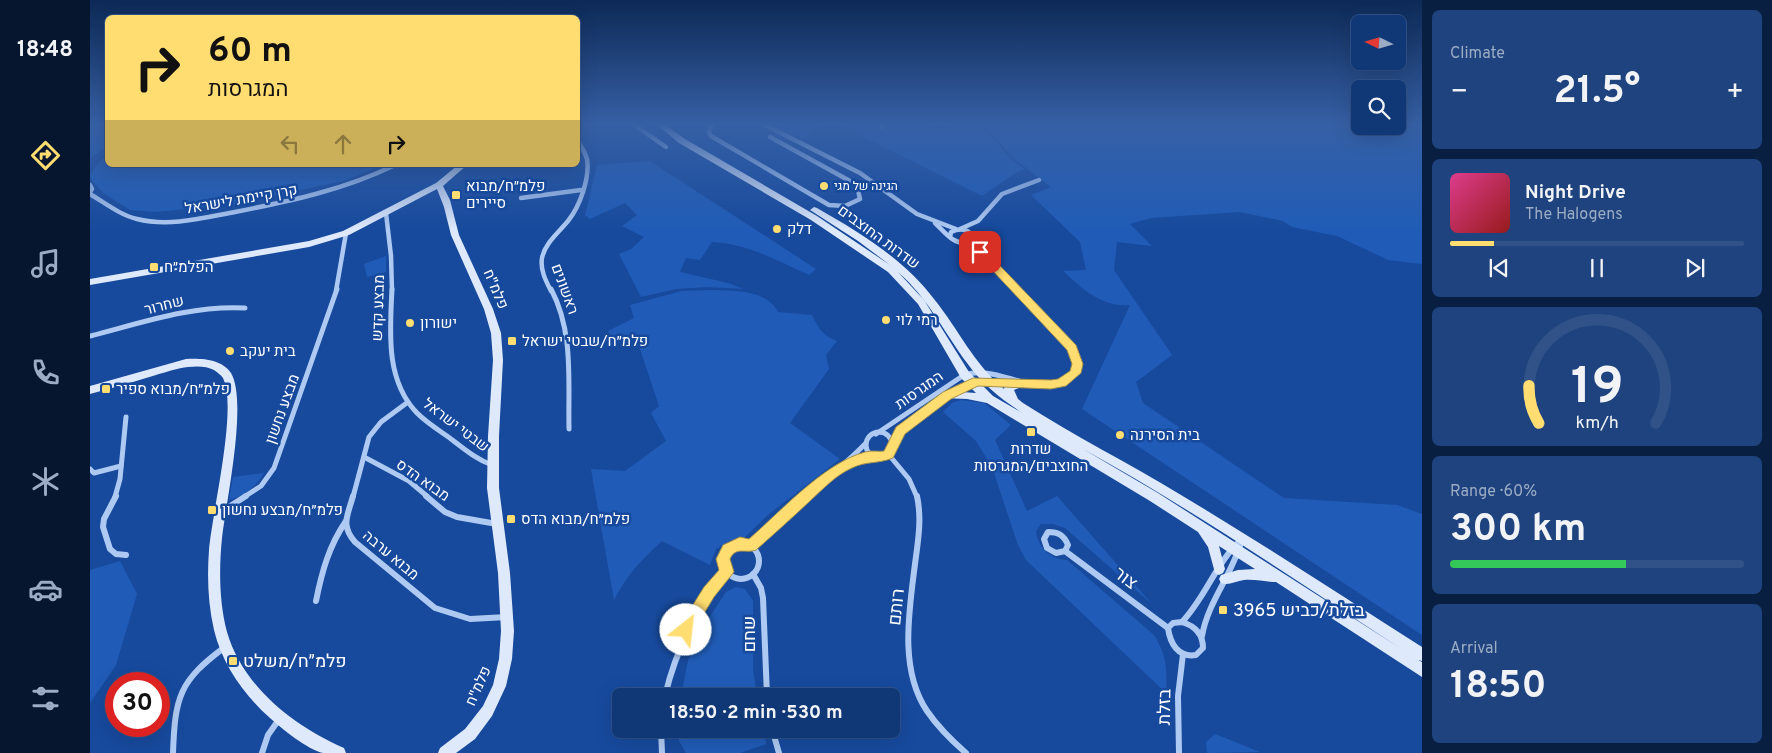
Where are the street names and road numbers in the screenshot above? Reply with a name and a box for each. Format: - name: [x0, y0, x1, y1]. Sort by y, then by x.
- street label: קרן קיימת לישראל: [183, 181, 299, 220]
- street label: שדרות החוצבים: [833, 202, 923, 274]
- street label: ראשונים: [546, 261, 582, 318]
- street label: פלמ"ח: [478, 267, 512, 313]
- street label: מבצע קדש: [369, 274, 390, 342]
- street label: שחרור: [143, 292, 186, 321]
- street label: המגרסות: [892, 368, 948, 415]
- street label: מבצע נחשון: [262, 372, 305, 447]
- street label: שבטי ישראל: [418, 395, 492, 457]
- street label: מבוא הדס: [392, 456, 453, 507]
- street label: מבוא ערבה: [358, 527, 422, 585]
- street label: צור: [1109, 563, 1142, 596]
- street label: רותם: [884, 588, 911, 627]
- street label: שחם: [739, 616, 762, 652]
- street label: פלמ"ח: [462, 664, 497, 710]
- street label: בזלת: [1154, 688, 1177, 725]

